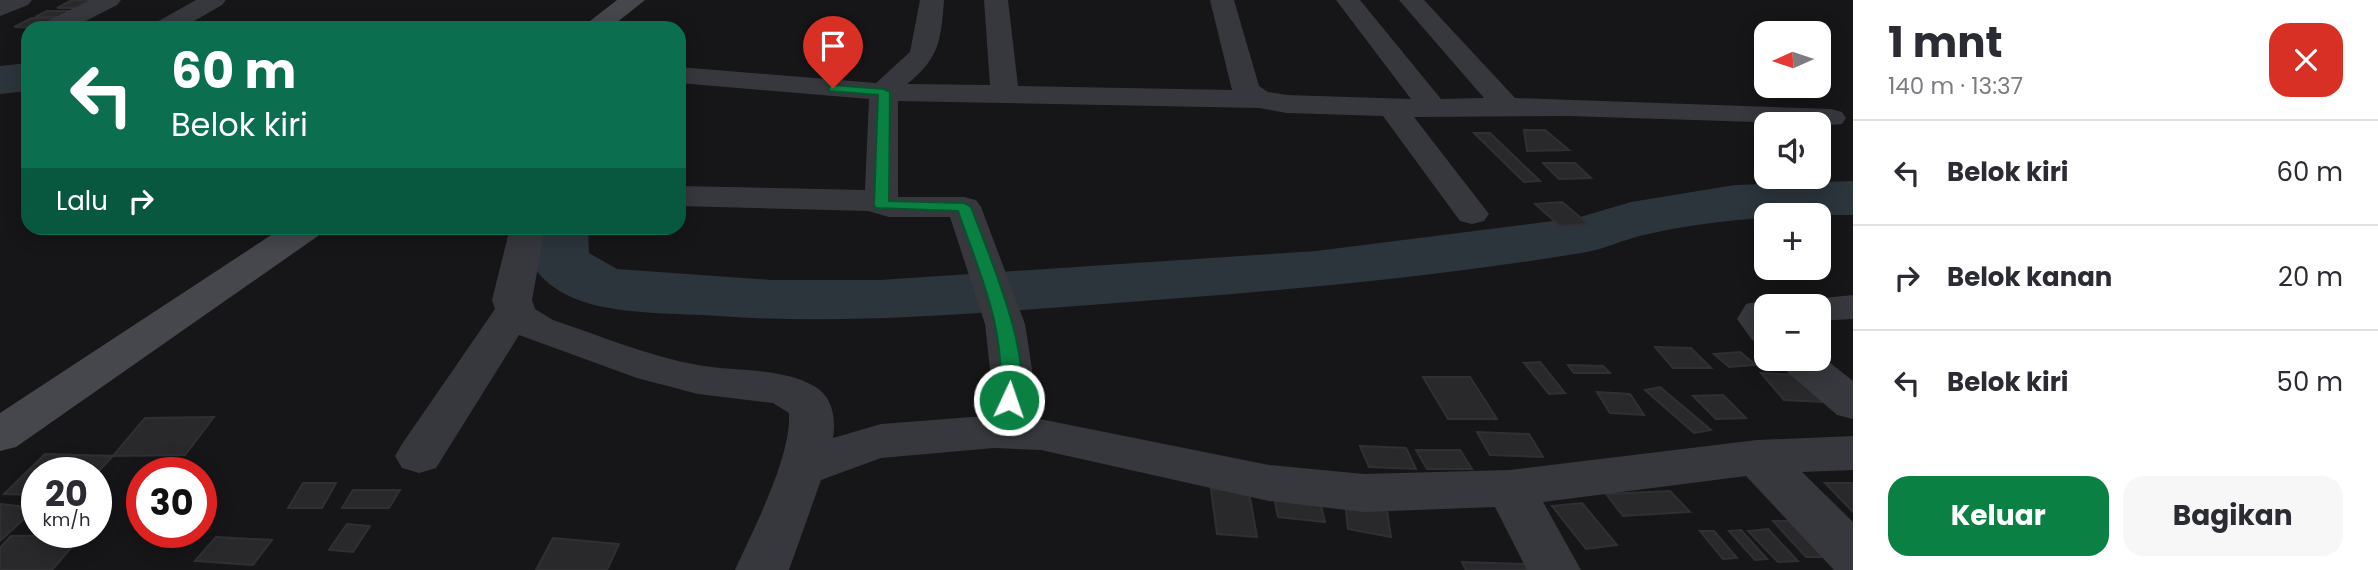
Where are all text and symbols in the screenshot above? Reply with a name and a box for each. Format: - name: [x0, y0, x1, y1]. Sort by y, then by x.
- text: 1 mnt: [1888, 13, 2003, 72]
- pin: [803, 16, 863, 88]
- north arrow: [1754, 21, 1830, 98]
- map controls: [1754, 21, 1831, 371]
- button: close: [2269, 23, 2343, 97]
- icon: arrive: [814, 27, 852, 65]
- text: 60 m: [171, 37, 296, 105]
- icon: left: [56, 49, 147, 140]
- text: 140 m · 13:37: [1888, 70, 2023, 102]
- text: Belok kiri: [171, 102, 308, 147]
- button: sound: [1754, 112, 1831, 189]
- icon: left: [1888, 154, 1926, 192]
- text: Belok kiri: [1947, 154, 2069, 190]
- text: 60 m: [2276, 154, 2343, 190]
- icon: right: [122, 182, 160, 220]
- text: Lalu: [56, 183, 108, 219]
- button: +: [1754, 203, 1831, 280]
- icon: right: [1888, 259, 1926, 297]
- text: Belok kanan: [1947, 259, 2112, 295]
- text: 20 m: [2278, 259, 2343, 295]
- button: −: [1754, 294, 1831, 371]
- position arrow: [972, 363, 1046, 437]
- icon: left: [1888, 364, 1926, 402]
- text: Belok kiri: [1947, 364, 2069, 400]
- text: 50 m: [2277, 364, 2343, 400]
- speed limit sign: 30: [126, 457, 217, 548]
- text: 20: [45, 469, 88, 518]
- button: Keluar: [1888, 476, 2109, 556]
- button: Bagikan: [2123, 476, 2343, 556]
- text: km/h: [43, 507, 90, 532]

